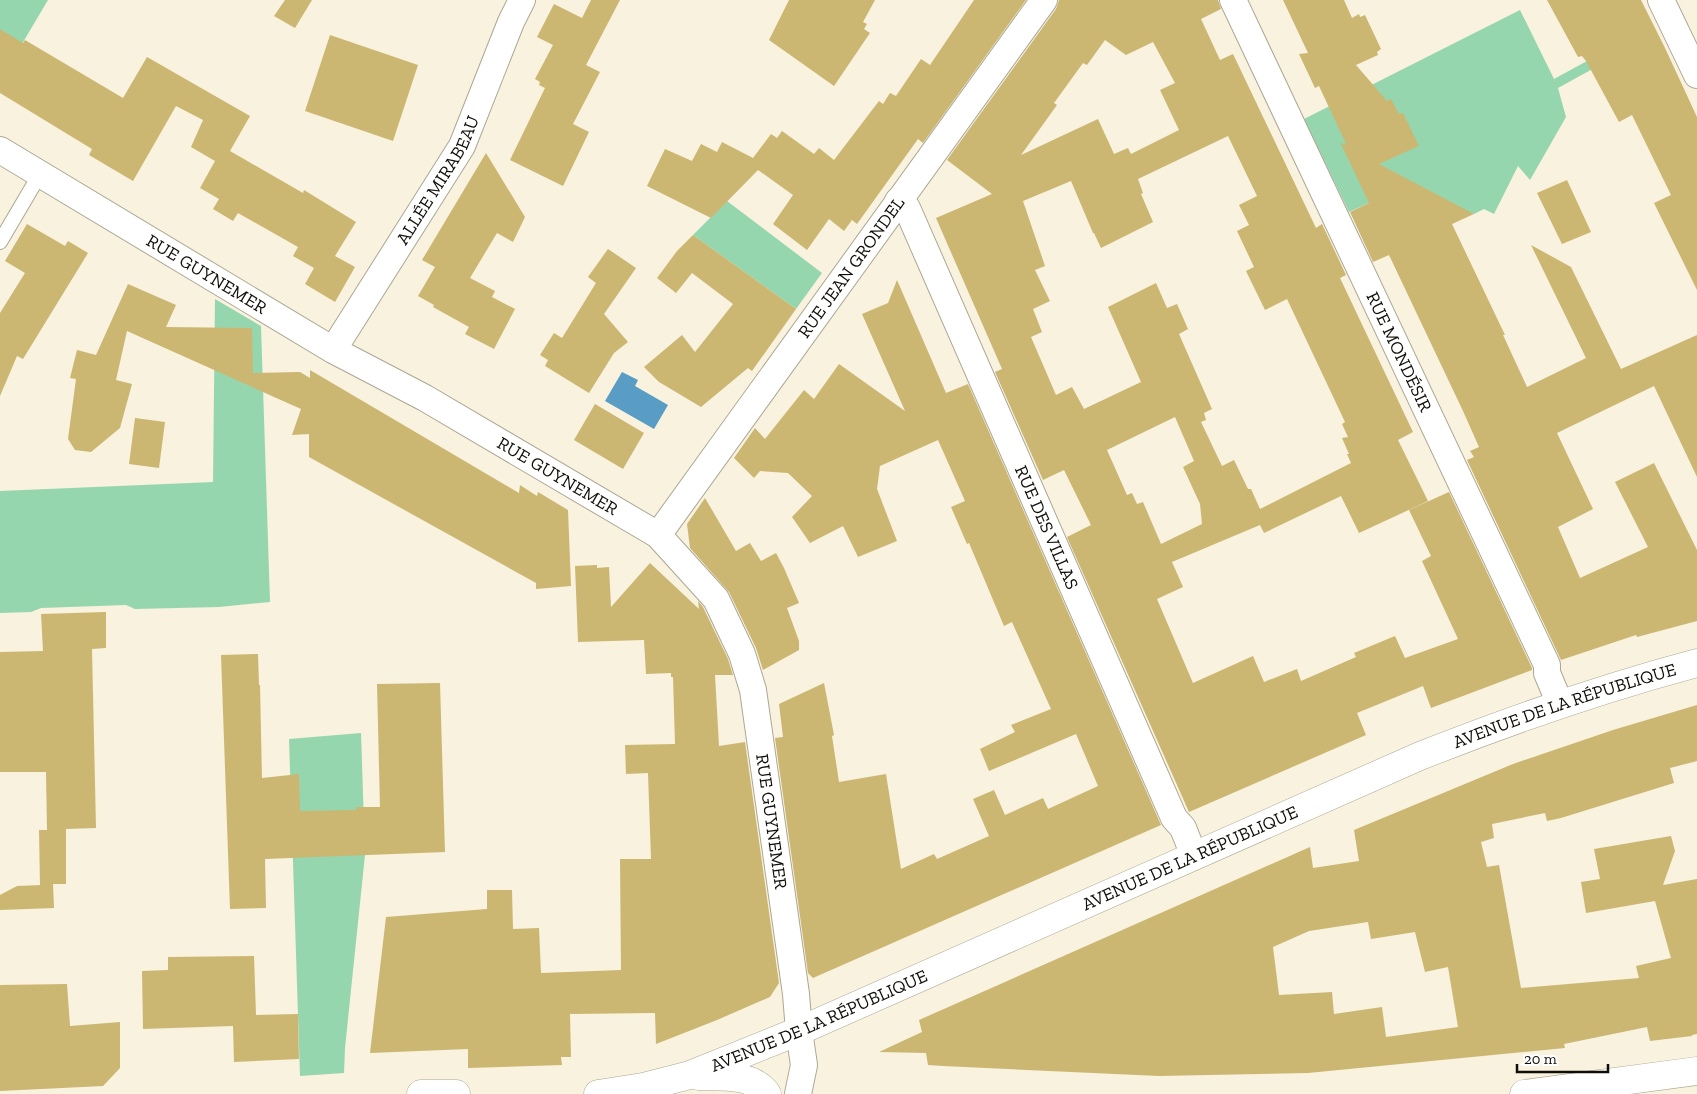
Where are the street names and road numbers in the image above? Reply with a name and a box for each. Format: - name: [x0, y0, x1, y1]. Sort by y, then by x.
- street label: ALLÉE MIRABEAU: [391, 112, 484, 249]
- street label: RUE JEAN GRONDEL: [793, 192, 909, 342]
- street label: RUE GUYNEMER: [142, 230, 271, 319]
- street label: RUE MONDÉSIR: [1361, 288, 1437, 415]
- street label: RUE GUYNEMER: [493, 432, 622, 520]
- street label: RUE DES VILLAS: [1010, 462, 1084, 593]
- street label: AVENUE DE LA RÉPUBLIQUE: [1450, 658, 1678, 753]
- street label: RUE GUYNEMER: [751, 752, 792, 890]
- street label: AVENUE DE LA RÉPUBLIQUE: [1079, 801, 1301, 915]
- street label: AVENUE DE LA RÉPUBLIQUE: [707, 965, 931, 1077]

